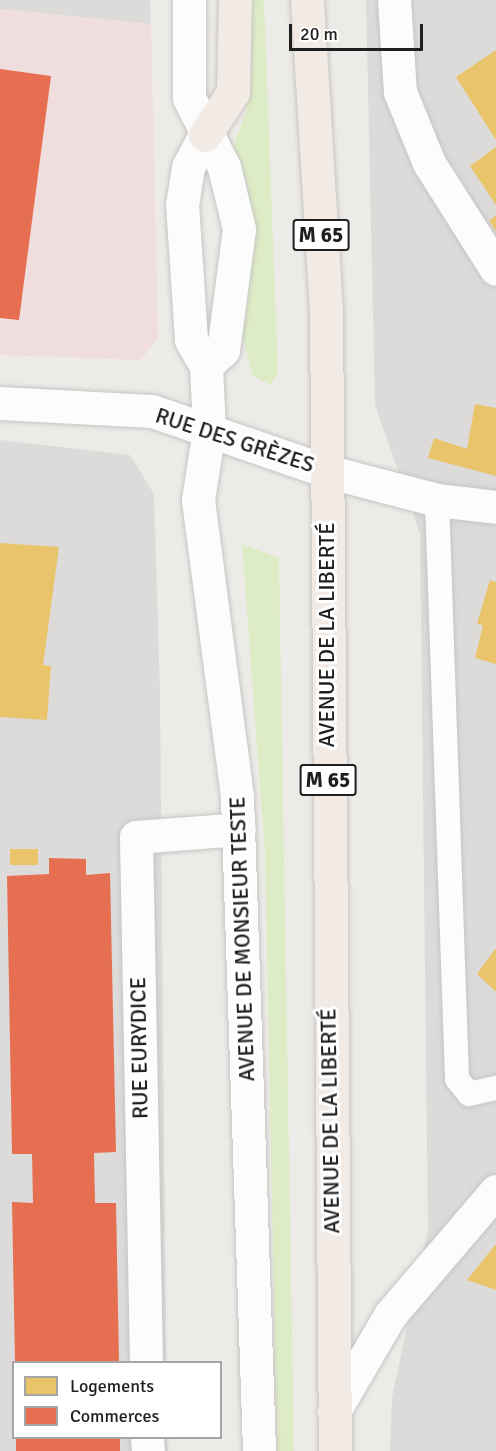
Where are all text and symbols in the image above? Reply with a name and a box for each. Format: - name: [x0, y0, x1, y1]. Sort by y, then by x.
- scale bar: [292, 12, 426, 50]
- text: 20 m: [300, 23, 338, 45]
- road number: M 65: [292, 217, 350, 253]
- street label: RUE DES GRÈZES: [152, 402, 318, 478]
- street label: AVENUE DE LA LIBERTÉ: [314, 522, 340, 748]
- road number: M 65: [300, 762, 356, 798]
- street label: AVENUE DE MONSIEUR TESTE: [224, 796, 260, 1082]
- street label: RUE EURYDICE: [125, 977, 153, 1119]
- street label: AVENUE DE LA LIBERTÉ: [315, 1008, 345, 1234]
- legend: [12, 1361, 222, 1439]
- text: Logements: [70, 1375, 154, 1397]
- text: Commerces: [70, 1405, 159, 1427]

